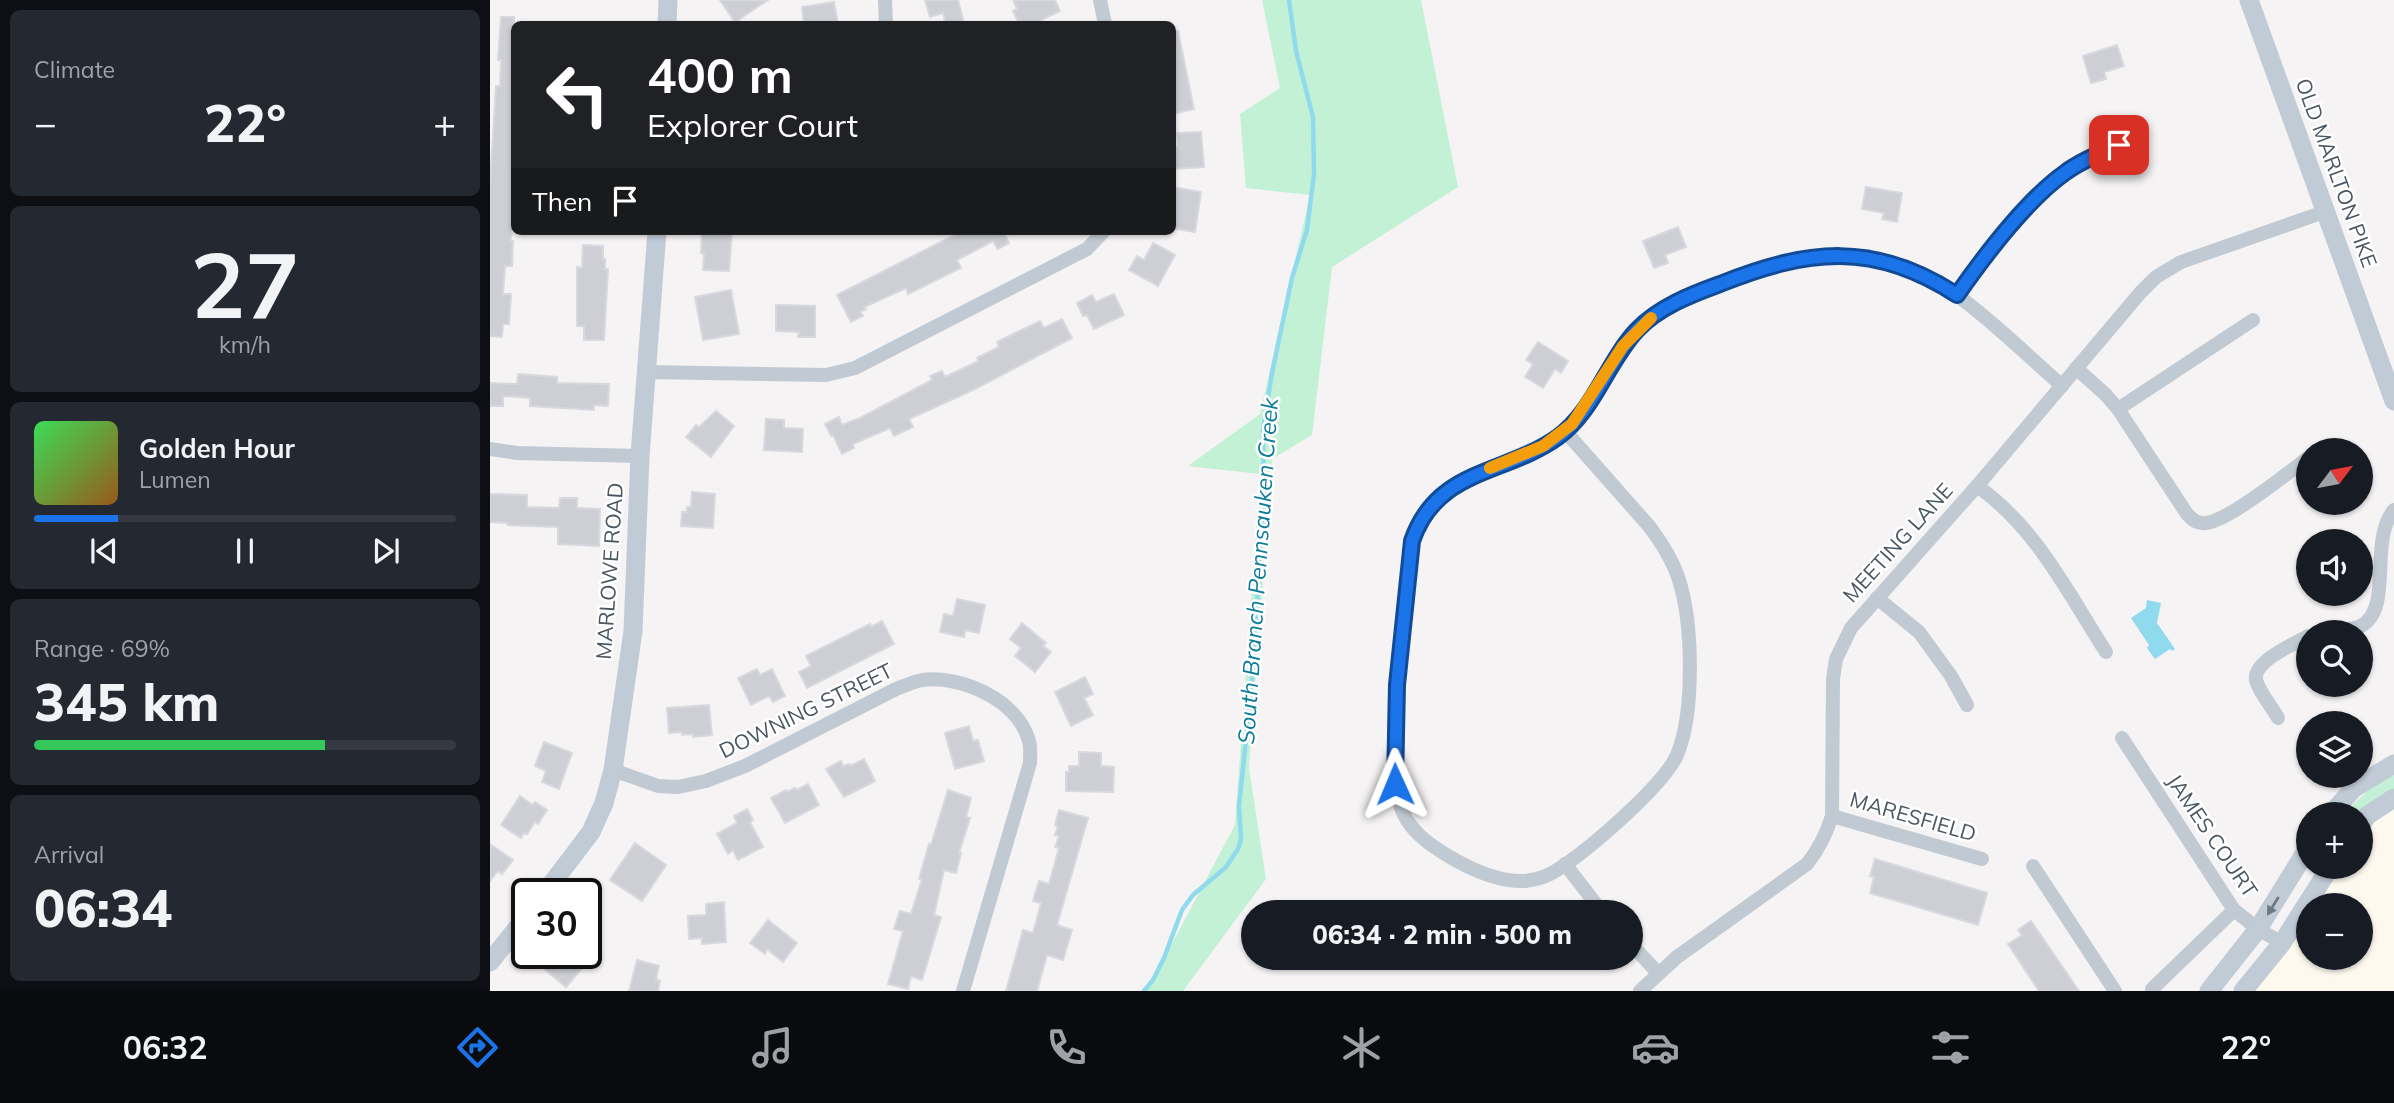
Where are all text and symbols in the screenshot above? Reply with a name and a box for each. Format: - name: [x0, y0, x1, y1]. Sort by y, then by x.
- text: 400 m: [647, 44, 793, 105]
- icon: left: [532, 49, 623, 140]
- text: Climate: [34, 55, 115, 84]
- street label: OLD MARLTON PIKE: [2291, 74, 2383, 271]
- text: 22°: [204, 90, 286, 155]
- text: −: [34, 99, 57, 147]
- text: +: [433, 99, 456, 147]
- text: Explorer Court: [647, 105, 858, 145]
- pin: [2089, 115, 2149, 175]
- icon: arrive: [2100, 126, 2138, 164]
- icon: arrive: [606, 182, 644, 220]
- text: Then: [532, 185, 592, 218]
- text: 27: [190, 227, 300, 341]
- text: km/h: [219, 330, 271, 359]
- water label: South Branch Pennsauken Creek: [1231, 396, 1284, 745]
- text: Golden Hour: [139, 432, 295, 465]
- north arrow: [2296, 438, 2373, 514]
- map controls: [2296, 438, 2373, 970]
- text: Lumen: [139, 465, 211, 494]
- street label: MEETING LANE: [1837, 477, 1958, 607]
- street label: MARLOWE ROAD: [590, 482, 628, 660]
- button: sound: [2296, 529, 2373, 606]
- icon: previous: [85, 532, 123, 570]
- icon: pause: [226, 532, 264, 570]
- icon: next: [367, 532, 405, 570]
- button: search: [2296, 620, 2373, 697]
- text: Range · 69%: [34, 634, 170, 663]
- street label: DOWNING STREET: [715, 657, 897, 763]
- text: 345 km: [34, 669, 219, 734]
- button: layers: [2296, 711, 2373, 788]
- position arrow: [1358, 747, 1432, 821]
- street label: JAMES COURT: [2162, 769, 2264, 902]
- street label: MARESFIELD: [1847, 786, 1979, 846]
- button: +: [2296, 802, 2373, 879]
- text: Arrival: [34, 840, 104, 869]
- text: 06:34: [34, 875, 172, 940]
- speed limit sign: 30: [511, 878, 602, 969]
- button: −: [2296, 893, 2373, 970]
- one-way arrow: [2266, 896, 2279, 915]
- text: 06:34 · 2 min · 500 m: [1312, 918, 1572, 951]
- icon: directions: [453, 1023, 502, 1072]
- icon: music: [748, 1023, 797, 1072]
- icon: phone: [1042, 1023, 1091, 1072]
- icon: climate: [1337, 1023, 1386, 1072]
- icon: car: [1631, 1023, 1680, 1072]
- icon: filters: [1926, 1023, 1975, 1072]
- text: 06:32: [123, 1027, 208, 1067]
- text: 22°: [2221, 1027, 2271, 1067]

